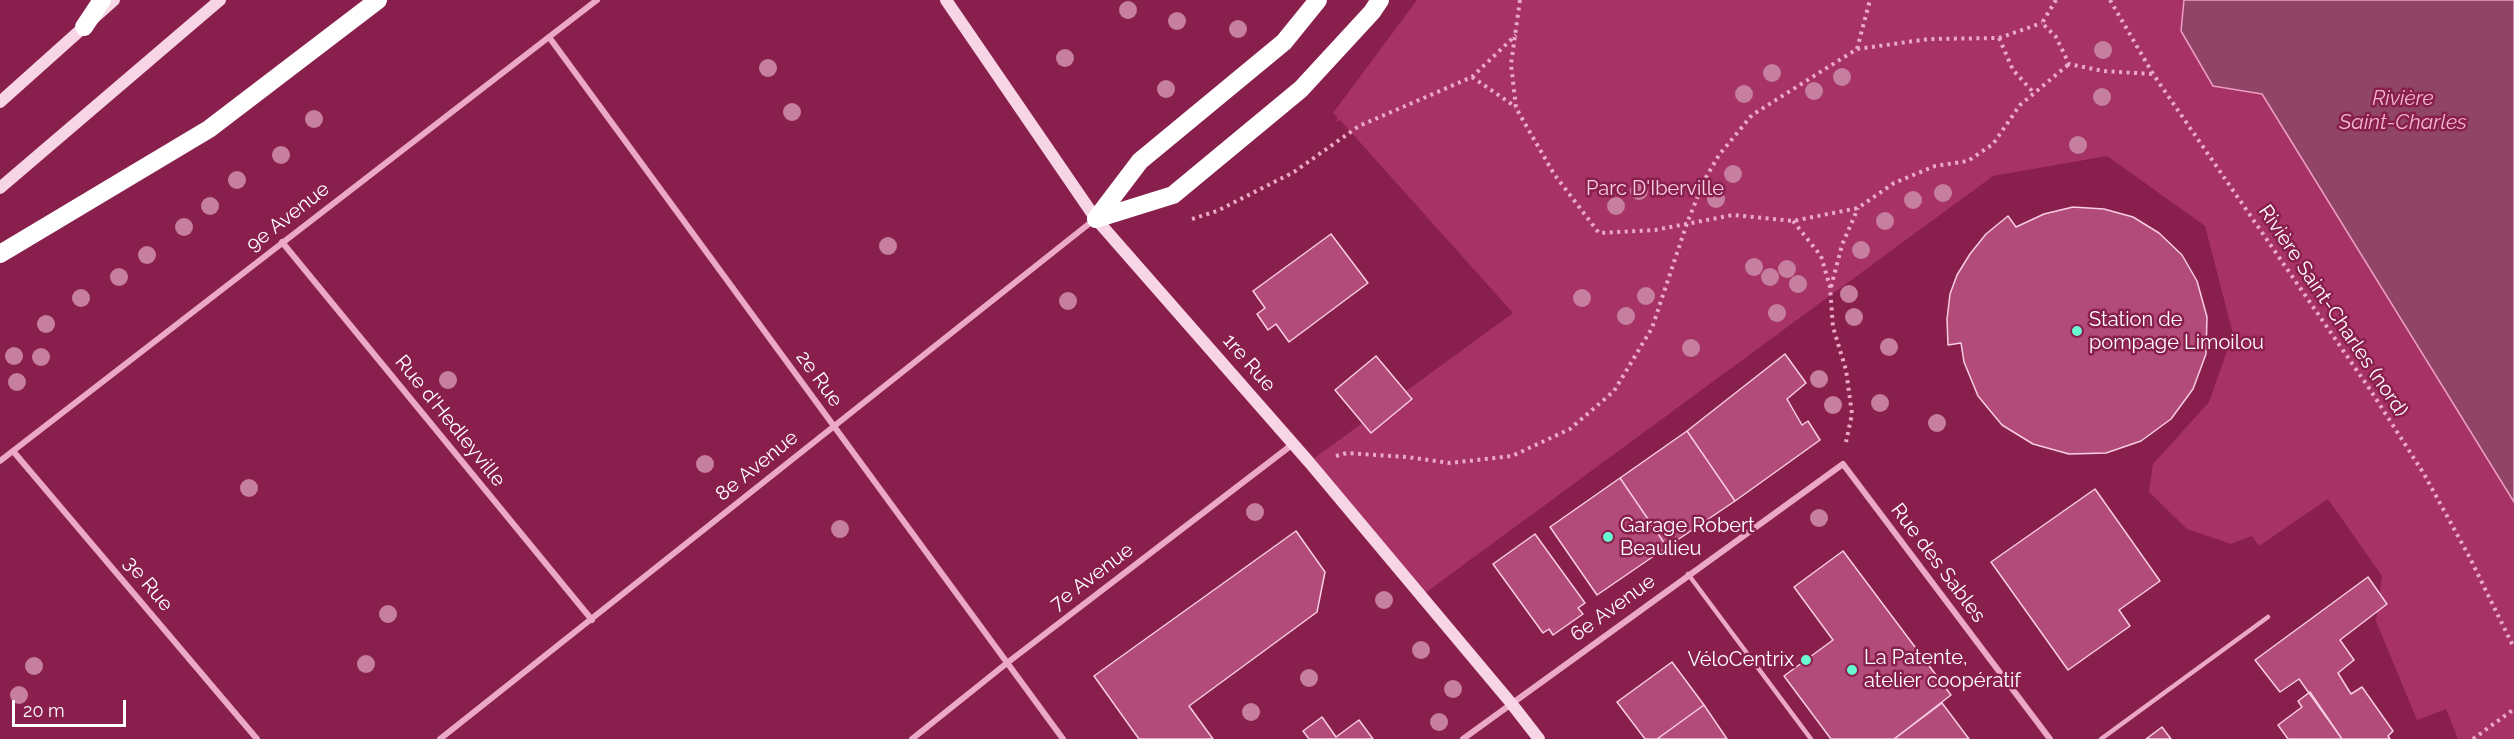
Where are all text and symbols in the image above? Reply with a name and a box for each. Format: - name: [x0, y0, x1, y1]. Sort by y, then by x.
- water label: Rivière Saint-Charles: [2339, 86, 2467, 136]
- street label: 9e Avenue: [242, 177, 334, 257]
- park label: Parc D'Iberville: [1586, 177, 1724, 201]
- street label: Rivière Saint-Charles (nord): [2253, 201, 2413, 421]
- place label: Station de pompage Limoilou: [2089, 308, 2264, 355]
- marker: Station de pompage Limoilou: [2070, 324, 2084, 338]
- street label: 1re Rue: [1217, 329, 1281, 397]
- street label: 2e Rue: [791, 346, 847, 412]
- street label: Rue d'Hedleyville: [390, 350, 510, 492]
- street label: 8e Avenue: [711, 426, 803, 506]
- street label: Rue des Sables: [1885, 499, 1991, 627]
- place label: Garage Robert Beaulieu: [1620, 514, 1755, 561]
- marker: Garage Robert Beaulieu: [1601, 530, 1615, 544]
- street label: 7e Avenue: [1046, 538, 1138, 616]
- street label: 3e Rue: [118, 552, 178, 616]
- street label: 6e Avenue: [1566, 569, 1660, 647]
- place label: La Patente, atelier coopératif: [1864, 646, 2021, 693]
- place label: VéloCentrix: [1687, 648, 1794, 672]
- marker: VéloCentrix: [1799, 653, 1813, 667]
- marker: La Patente, atelier coopératif: [1845, 663, 1859, 677]
- scale bar: [15, 688, 129, 726]
- text: 20 m: [23, 700, 65, 721]

